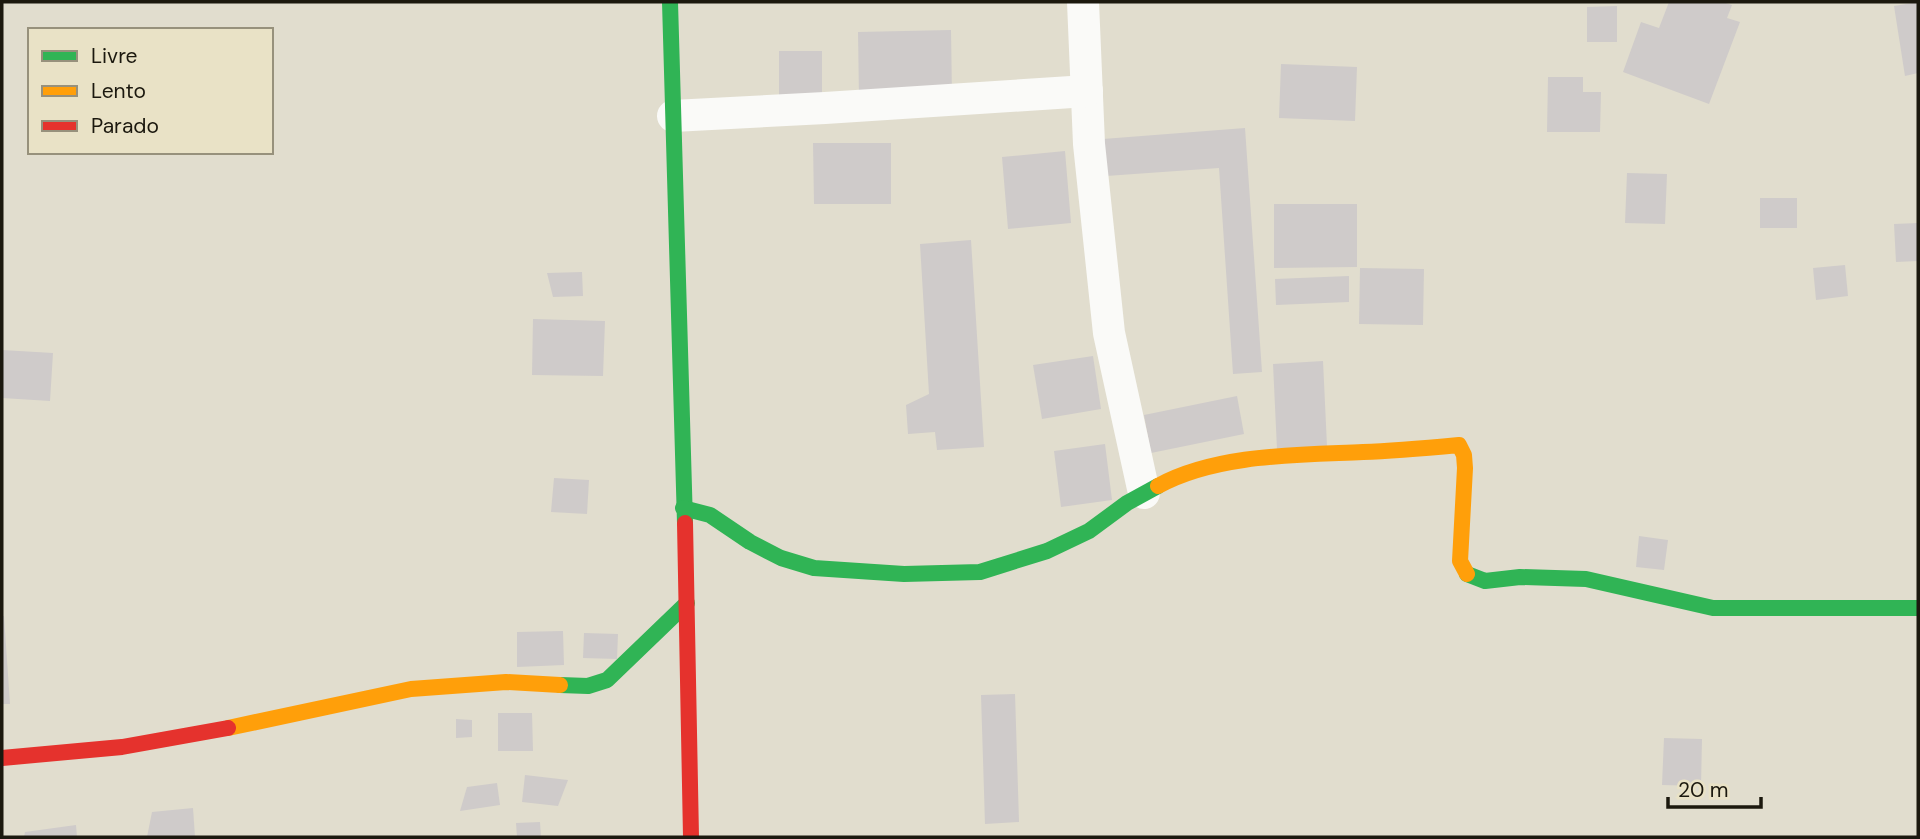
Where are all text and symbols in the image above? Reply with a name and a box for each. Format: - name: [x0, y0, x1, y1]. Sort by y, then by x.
- legend: [28, 28, 273, 154]
- text: Livre: [91, 42, 138, 70]
- text: Lento: [91, 77, 146, 105]
- text: Parado: [91, 112, 159, 140]
- scale bar: [1668, 766, 1761, 810]
- text: 20 m: [1678, 776, 1729, 804]

